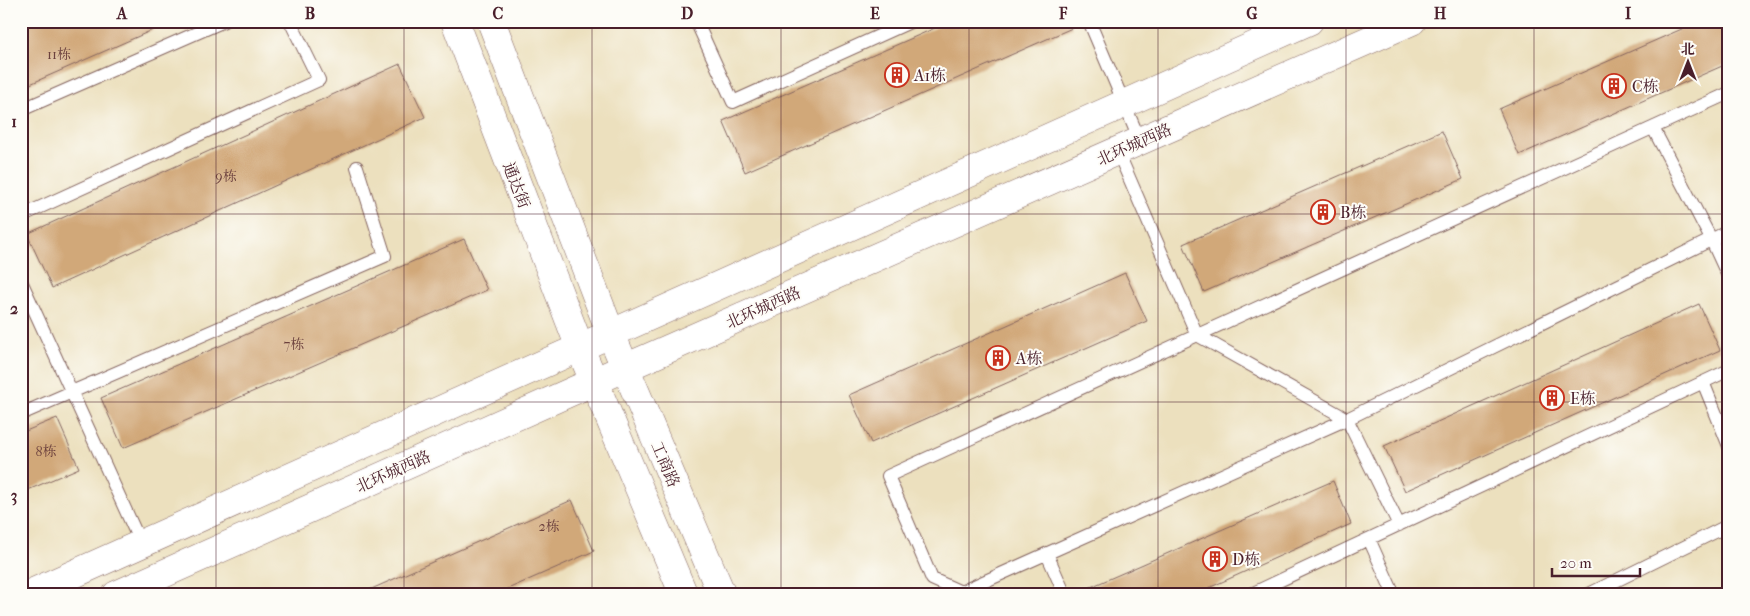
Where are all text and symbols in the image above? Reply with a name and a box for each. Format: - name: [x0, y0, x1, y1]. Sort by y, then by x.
- text: A: [116, 4, 128, 23]
- text: B: [305, 4, 315, 23]
- text: C: [493, 4, 504, 23]
- text: D: [681, 4, 693, 23]
- text: E: [870, 4, 880, 23]
- text: F: [1058, 4, 1068, 23]
- text: G: [1246, 4, 1258, 23]
- text: H: [1434, 4, 1447, 23]
- text: I: [1625, 4, 1632, 23]
- north arrow: [1662, 38, 1712, 88]
- text: 北: [1681, 41, 1695, 58]
- house number: 11栋: [47, 46, 71, 63]
- building icon: A1栋: [884, 62, 910, 88]
- place label: A1栋: [913, 66, 946, 85]
- building icon: C栋: [1601, 73, 1627, 99]
- place label: C栋: [1632, 77, 1659, 96]
- text: 1: [11, 112, 17, 131]
- street label: 北环城西路: [1094, 120, 1175, 169]
- street label: 通达街: [499, 159, 534, 211]
- house number: 9栋: [215, 168, 237, 185]
- building icon: B栋: [1310, 199, 1336, 225]
- place label: B栋: [1340, 203, 1366, 222]
- street label: 北环城西路: [723, 283, 804, 332]
- text: 2: [10, 299, 18, 318]
- house number: 7栋: [284, 336, 304, 353]
- building icon: A栋: [985, 345, 1011, 371]
- place label: A栋: [1015, 349, 1042, 368]
- building icon: E栋: [1539, 385, 1565, 411]
- place label: E栋: [1570, 389, 1596, 408]
- street label: 工商路: [647, 438, 684, 490]
- house number: 8栋: [35, 443, 57, 460]
- street label: 北环城西路: [353, 447, 434, 496]
- text: 3: [11, 486, 17, 506]
- house number: 2栋: [538, 518, 560, 535]
- building icon: D栋: [1202, 546, 1228, 572]
- scale bar: [1552, 546, 1640, 578]
- place label: D栋: [1232, 550, 1260, 569]
- text: 20 m: [1560, 554, 1592, 572]

